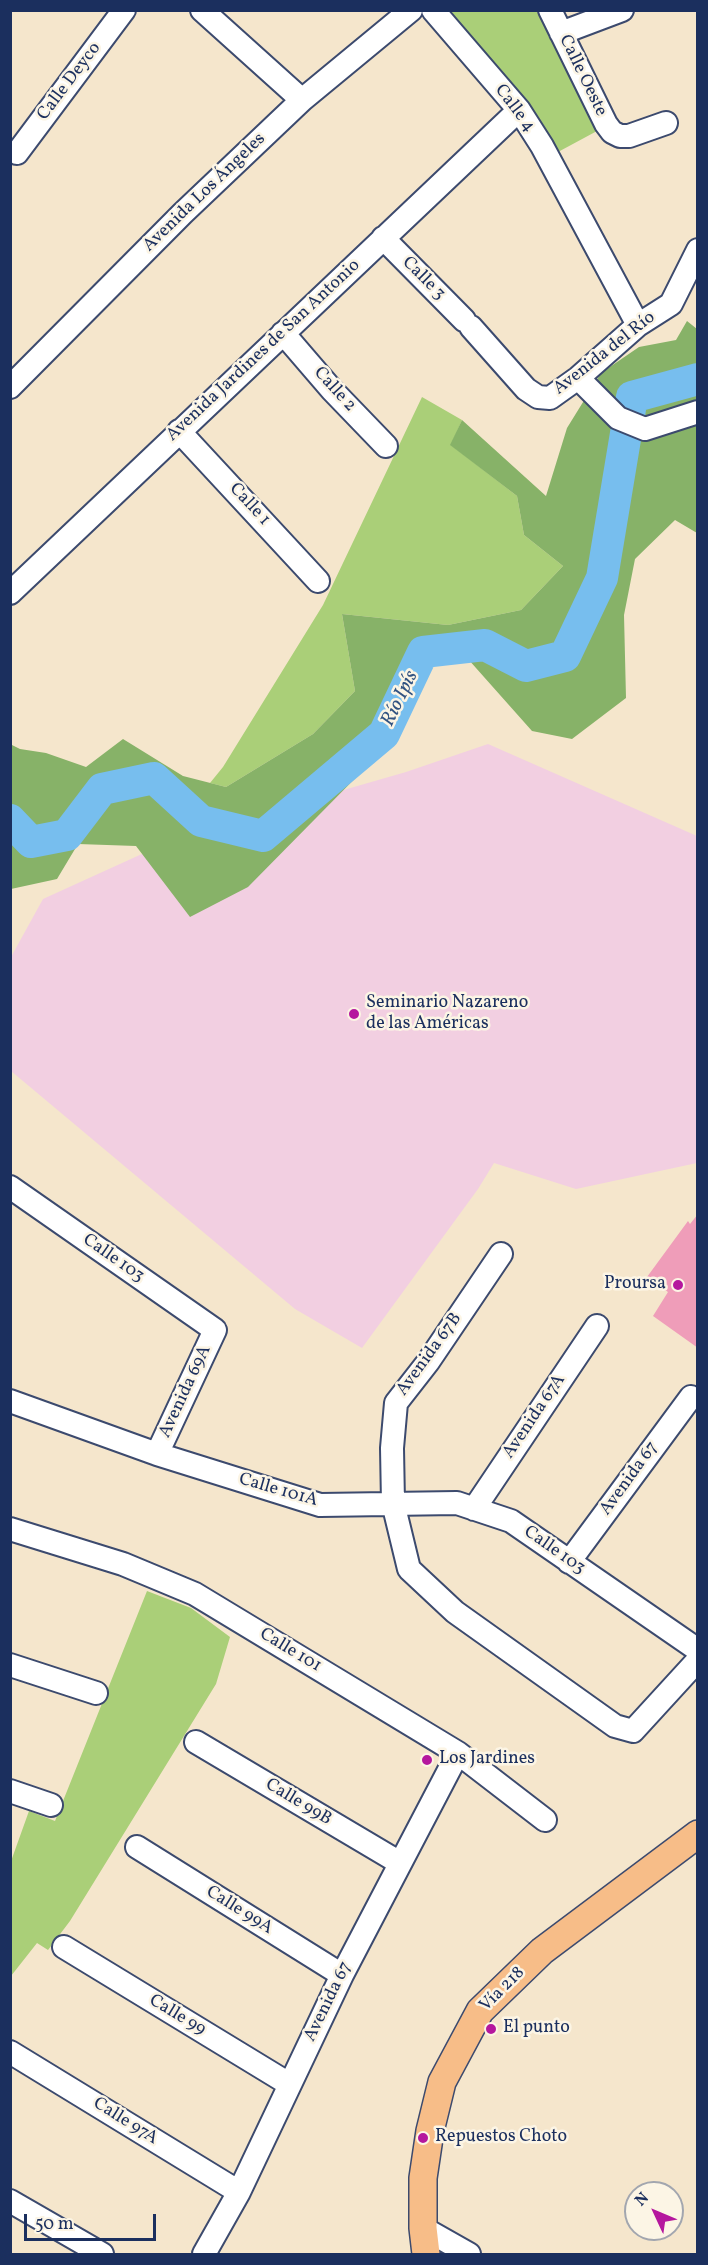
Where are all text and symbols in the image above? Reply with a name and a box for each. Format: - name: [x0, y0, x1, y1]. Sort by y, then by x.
- street label: Calle Oeste: [553, 32, 611, 120]
- street label: Calle Deyco: [34, 39, 106, 125]
- street label: Calle 4: [489, 81, 539, 137]
- street label: Avenida Los Ángeles: [139, 129, 271, 257]
- street label: Calle 3: [397, 253, 449, 305]
- street label: Avenida Jardines de San Antonio: [163, 255, 365, 447]
- street label: Avenida del Río: [550, 308, 660, 400]
- street label: Calle 2: [308, 363, 360, 417]
- street label: Calle 1: [224, 479, 274, 531]
- water label: Río Ipís: [377, 667, 425, 731]
- place label: Seminario Nazareno de las Américas: [366, 993, 528, 1036]
- marker: Seminario Nazareno de las Américas: [347, 1007, 361, 1021]
- street label: Calle 103: [78, 1230, 148, 1288]
- place label: Proursa: [604, 1274, 666, 1296]
- marker: Proursa: [671, 1278, 685, 1292]
- street label: Avenida 67B: [393, 1309, 467, 1401]
- street label: Avenida 69A: [155, 1342, 217, 1442]
- street label: Avenida 67A: [499, 1371, 571, 1463]
- street label: Avenida 67: [596, 1438, 664, 1520]
- street label: Calle 101A: [236, 1469, 320, 1513]
- street label: Calle 103: [519, 1522, 589, 1580]
- street label: Calle 101: [255, 1624, 325, 1678]
- place label: Los Jardines: [439, 1749, 535, 1771]
- marker: Los Jardines: [420, 1753, 434, 1767]
- street label: Calle 99B: [261, 1775, 335, 1831]
- street label: Calle 99A: [201, 1882, 277, 1940]
- street label: Avenida 67: [300, 1959, 358, 2045]
- street label: Vía 218: [476, 1963, 530, 2017]
- street label: Calle 99: [145, 1991, 209, 2041]
- place label: El punto: [503, 2018, 570, 2040]
- marker: El punto: [484, 2022, 498, 2036]
- street label: Calle 97A: [89, 2094, 161, 2150]
- place label: Repuestos Choto: [435, 2127, 567, 2149]
- marker: Repuestos Choto: [416, 2131, 430, 2145]
- north arrow: [624, 2181, 684, 2241]
- text: N: [631, 2188, 654, 2212]
- scale bar: [27, 2202, 159, 2240]
- text: 50 m: [35, 2212, 74, 2237]

